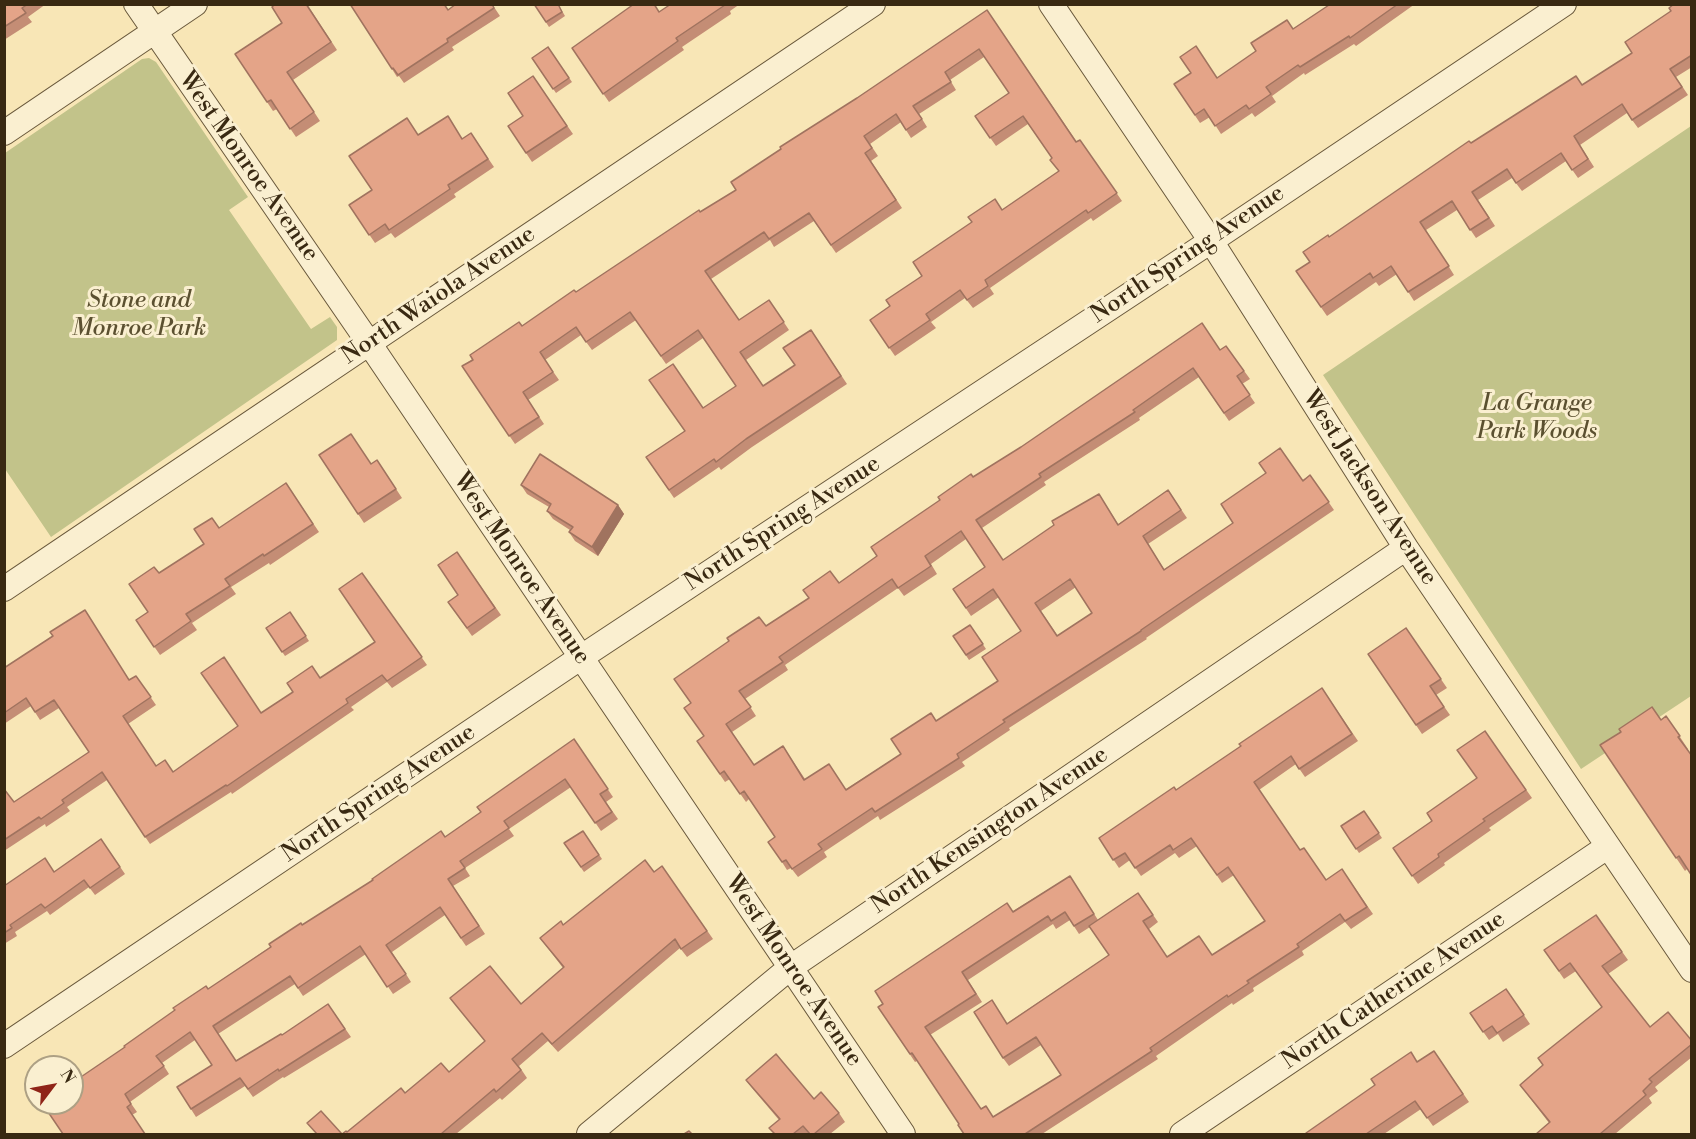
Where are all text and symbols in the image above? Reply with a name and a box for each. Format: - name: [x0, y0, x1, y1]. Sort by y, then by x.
- street label: West Monroe Avenue: [172, 66, 324, 268]
- street label: North Spring Avenue: [1086, 180, 1290, 330]
- street label: North Waiola Avenue: [337, 221, 541, 371]
- park label: Stone and Monroe Park: [72, 287, 206, 343]
- street label: West Jackson Avenue: [1295, 385, 1443, 591]
- park label: La Grange Park Woods: [1477, 390, 1597, 446]
- street label: North Spring Avenue: [680, 450, 886, 598]
- street label: West Monroe Avenue: [446, 468, 596, 670]
- street label: North Spring Avenue: [277, 719, 481, 869]
- street label: North Kensington Avenue: [866, 741, 1114, 921]
- street label: West Monroe Avenue: [718, 870, 868, 1072]
- street label: North Catherine Avenue: [1277, 905, 1511, 1077]
- north arrow: [24, 1055, 84, 1115]
- text: N: [56, 1066, 79, 1087]

